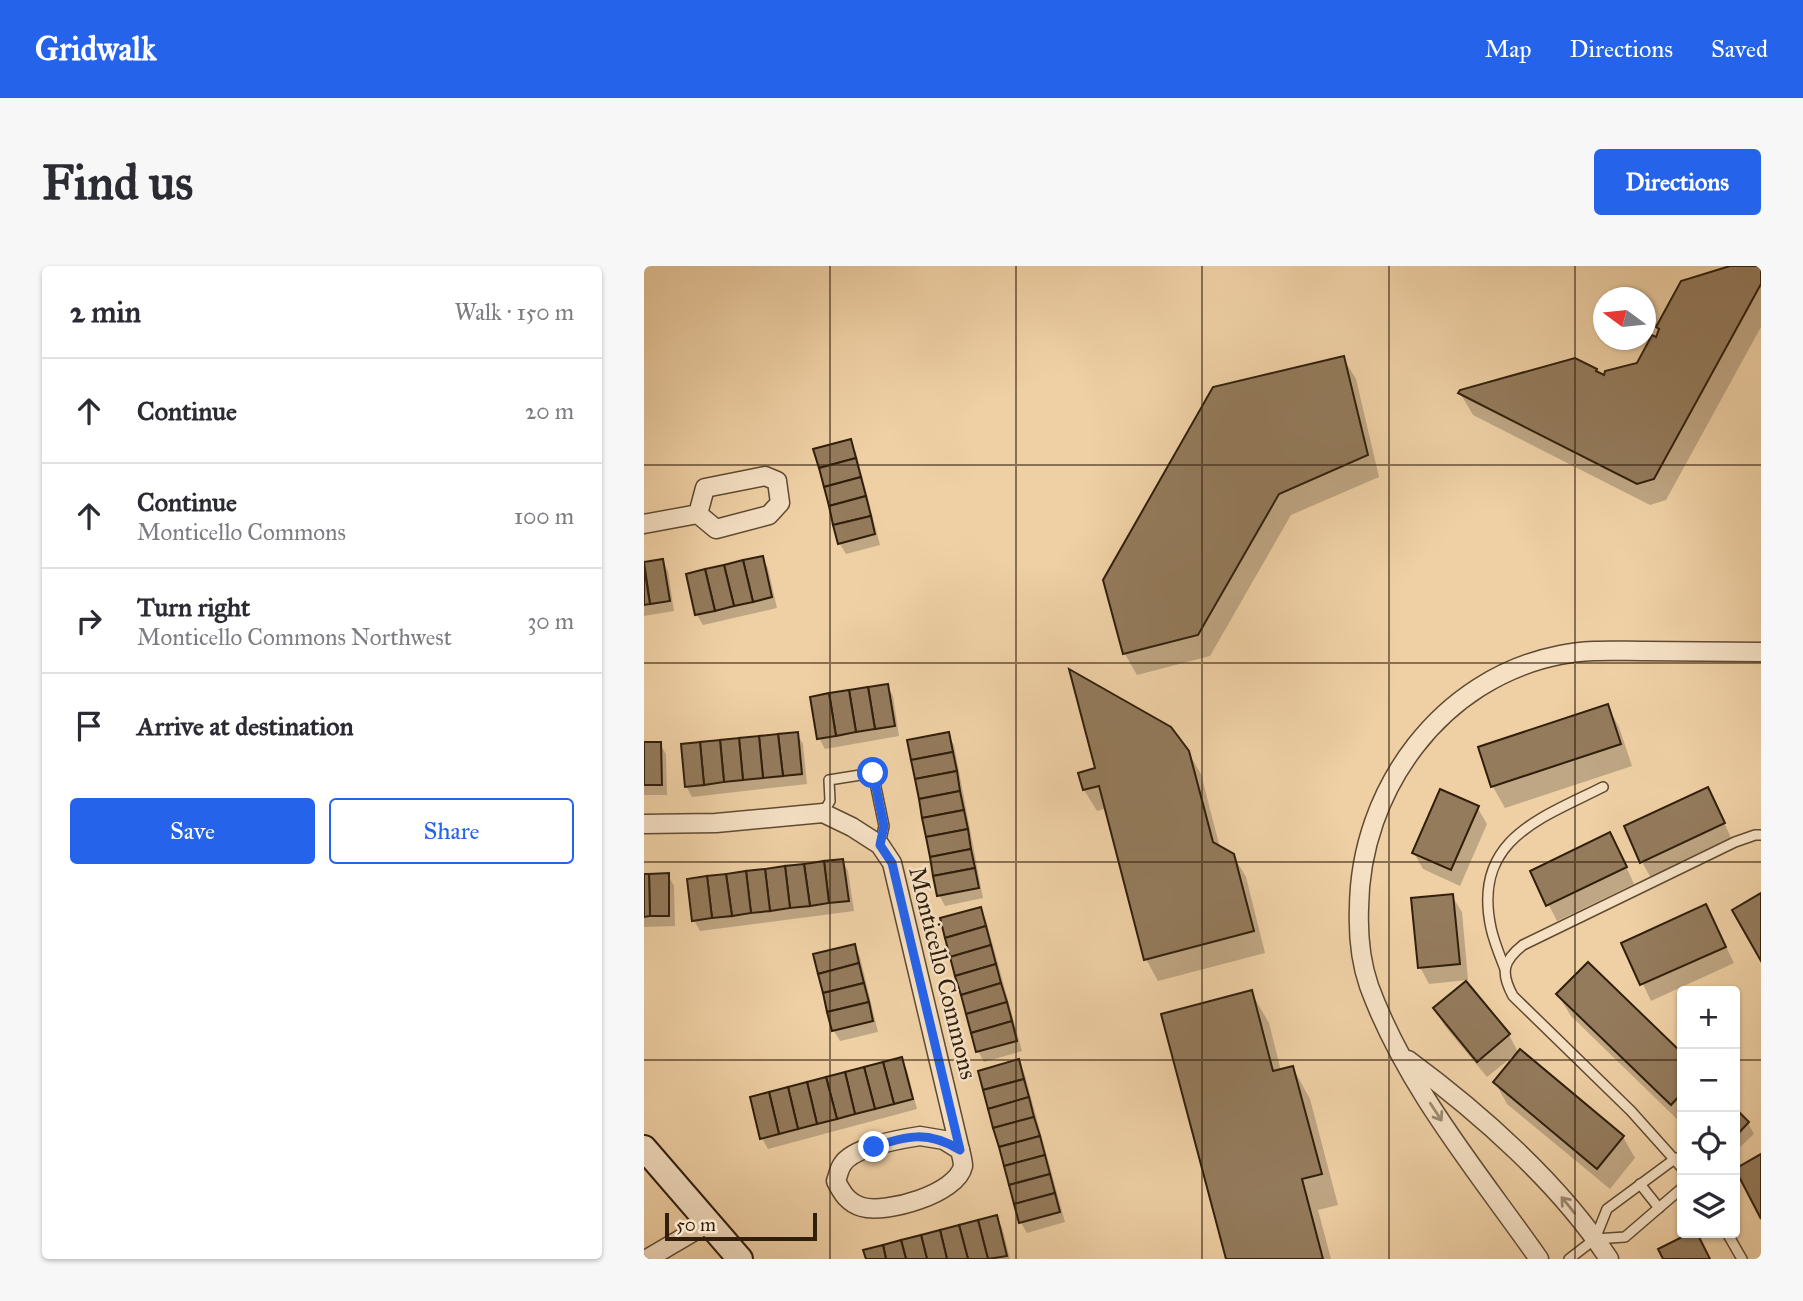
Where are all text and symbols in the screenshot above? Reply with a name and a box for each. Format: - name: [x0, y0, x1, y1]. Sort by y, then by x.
- text: Gridwalk: [35, 29, 157, 69]
- text: Map: [1485, 34, 1532, 64]
- text: Directions: [1570, 34, 1673, 64]
- text: Saved: [1711, 34, 1768, 64]
- button: Directions: [1594, 149, 1761, 215]
- text: Find us: [42, 153, 193, 212]
- north arrow: [1593, 287, 1656, 350]
- text: 2 min: [70, 294, 141, 330]
- text: Walk · 150 m: [454, 298, 574, 326]
- icon: ahead: [70, 392, 108, 430]
- text: Continue: [137, 395, 237, 427]
- text: 20 m: [525, 397, 574, 425]
- text: Continue: [137, 486, 237, 518]
- icon: ahead: [70, 497, 108, 535]
- text: 100 m: [514, 502, 574, 530]
- text: Monticello Commons: [137, 518, 346, 546]
- text: Turn right: [137, 591, 250, 623]
- icon: right: [70, 602, 108, 640]
- text: 30 m: [527, 607, 574, 635]
- text: Monticello Commons Northwest: [137, 623, 452, 651]
- icon: arrive: [70, 707, 108, 745]
- text: Arrive at destination: [137, 710, 354, 742]
- route start: [857, 757, 888, 788]
- button: Save: [70, 798, 315, 864]
- button: Share: [329, 798, 574, 864]
- street label: Monticello Commons: [902, 864, 984, 1082]
- map controls: [1677, 986, 1740, 1238]
- button: +: [1677, 986, 1740, 1049]
- button: −: [1677, 1049, 1740, 1112]
- one-way arrow: [1429, 1101, 1443, 1121]
- button: locate: [1677, 1112, 1740, 1175]
- route end: [858, 1131, 889, 1162]
- button: layers: [1677, 1175, 1740, 1238]
- one-way arrow: [1560, 1196, 1575, 1214]
- scale bar: [665, 1210, 817, 1242]
- text: 50 m: [676, 1213, 716, 1236]

